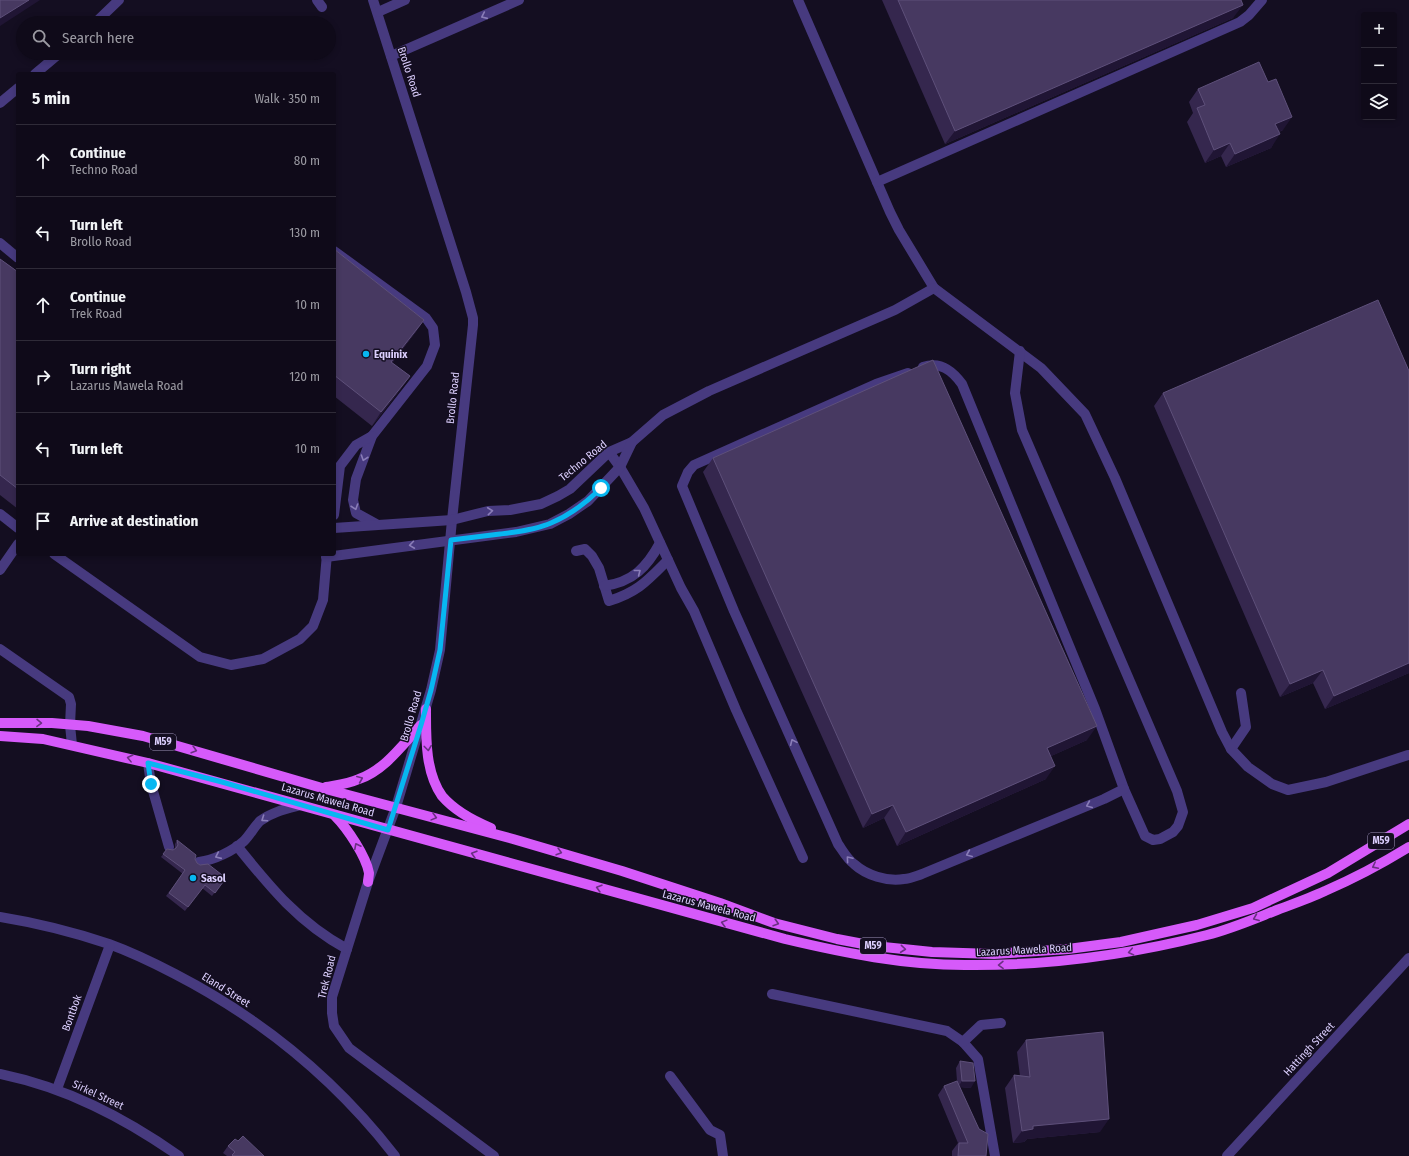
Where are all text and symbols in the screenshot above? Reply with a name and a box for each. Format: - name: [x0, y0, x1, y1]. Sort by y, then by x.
- one-way arrow: [480, 11, 487, 19]
- map controls: [1361, 12, 1397, 120]
- button: +: [1361, 12, 1397, 48]
- search box: [16, 16, 336, 60]
- icon: search: [30, 27, 52, 49]
- text: Search here: [62, 29, 134, 47]
- street label: Brollo Road: [395, 45, 423, 99]
- button: −: [1361, 48, 1397, 84]
- button: layers: [1361, 84, 1397, 120]
- text: 5 min: [32, 88, 70, 109]
- text: Walk · 350 m: [254, 91, 320, 106]
- text: Continue: [70, 144, 126, 162]
- icon: ahead: [32, 150, 54, 172]
- text: 80 m: [294, 153, 320, 168]
- text: Techno Road: [70, 162, 138, 177]
- text: Turn left: [70, 216, 123, 234]
- icon: left: [32, 222, 54, 244]
- text: 130 m: [289, 225, 320, 240]
- text: Brollo Road: [70, 234, 132, 249]
- text: Continue: [70, 288, 126, 306]
- icon: ahead: [32, 294, 54, 316]
- text: 10 m: [295, 297, 320, 312]
- text: Trek Road: [70, 306, 122, 321]
- place label: Equinix: [374, 348, 408, 361]
- marker: Equinix: [361, 349, 371, 359]
- text: Turn right: [70, 360, 131, 378]
- icon: right: [32, 366, 54, 388]
- text: 120 m: [289, 369, 320, 384]
- street label: Brollo Road: [444, 371, 462, 425]
- text: Lazarus Mawela Road: [70, 378, 184, 393]
- icon: left: [32, 438, 54, 460]
- street label: Techno Road: [557, 438, 609, 484]
- text: Turn left: [70, 440, 123, 458]
- text: 10 m: [295, 441, 320, 456]
- one-way arrow: [361, 454, 369, 461]
- route start: [592, 479, 610, 497]
- one-way arrow: [350, 504, 359, 511]
- one-way arrow: [487, 507, 493, 516]
- icon: arrive: [32, 510, 54, 532]
- text: Arrive at destination: [70, 512, 198, 530]
- one-way arrow: [409, 540, 415, 549]
- one-way arrow: [633, 569, 640, 576]
- street label: Brollo Road: [398, 689, 424, 743]
- one-way arrow: [36, 719, 42, 727]
- road number: M59: [150, 734, 176, 750]
- one-way arrow: [790, 739, 798, 747]
- one-way arrow: [190, 745, 197, 754]
- one-way arrow: [423, 745, 432, 751]
- one-way arrow: [127, 755, 134, 763]
- route end: [142, 775, 160, 793]
- one-way arrow: [356, 775, 363, 783]
- street label: Lazarus Mawela Road: [280, 781, 376, 819]
- one-way arrow: [1085, 800, 1092, 808]
- one-way arrow: [430, 812, 437, 821]
- one-way arrow: [262, 814, 269, 821]
- road number: M59: [1368, 833, 1394, 849]
- one-way arrow: [354, 843, 362, 850]
- one-way arrow: [555, 847, 562, 856]
- one-way arrow: [470, 850, 477, 858]
- one-way arrow: [965, 850, 972, 858]
- one-way arrow: [215, 851, 223, 859]
- one-way arrow: [847, 856, 854, 864]
- one-way arrow: [1372, 861, 1379, 869]
- place label: Sasol: [201, 872, 227, 885]
- marker: Sasol: [188, 873, 198, 883]
- one-way arrow: [596, 885, 602, 893]
- street label: Lazarus Mawela Road: [661, 887, 757, 925]
- one-way arrow: [1253, 914, 1260, 922]
- one-way arrow: [772, 918, 779, 927]
- one-way arrow: [721, 919, 728, 928]
- road number: M59: [860, 938, 886, 954]
- street label: Lazarus Mawela Road: [976, 941, 1072, 959]
- one-way arrow: [900, 944, 906, 953]
- one-way arrow: [1127, 947, 1134, 955]
- street label: Trek Road: [315, 954, 339, 1000]
- one-way arrow: [998, 961, 1004, 969]
- street label: Eland Street: [199, 970, 253, 1010]
- street label: Bontbok: [59, 992, 85, 1033]
- street label: Hattingh Street: [1281, 1019, 1337, 1078]
- street label: Sirkel Street: [70, 1077, 126, 1113]

